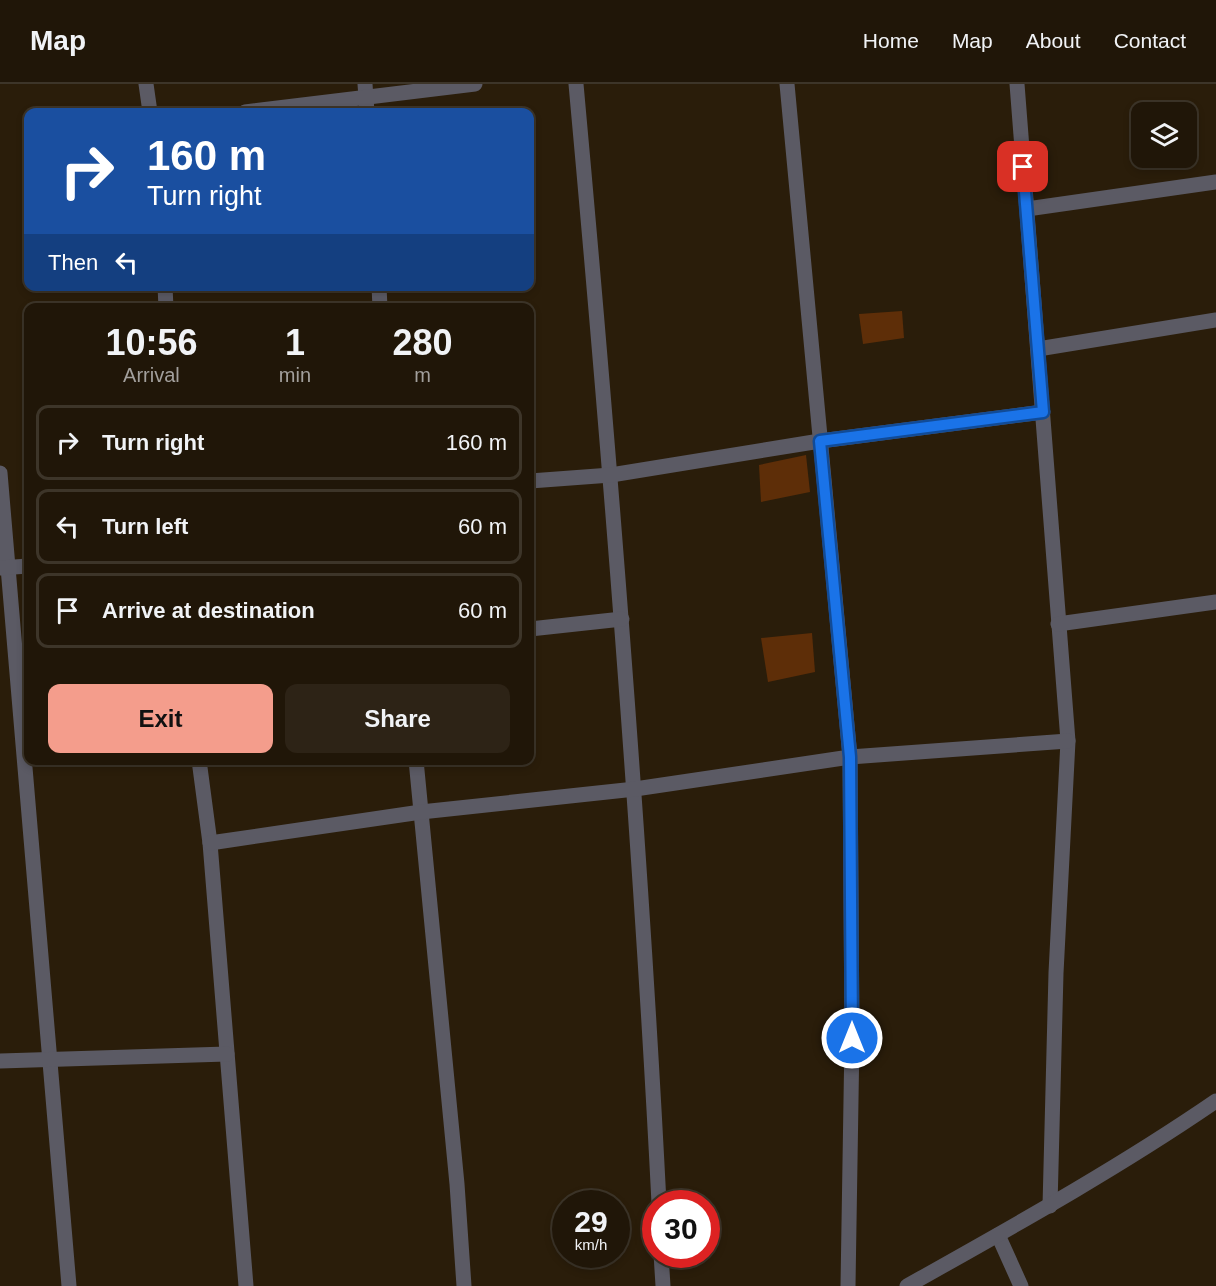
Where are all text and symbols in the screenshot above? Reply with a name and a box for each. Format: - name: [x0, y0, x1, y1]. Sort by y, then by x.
- text: Map: [30, 25, 86, 56]
- text: Home: [863, 29, 919, 52]
- text: Map: [952, 29, 993, 52]
- text: About: [1026, 29, 1081, 52]
- text: Contact: [1114, 29, 1186, 52]
- map controls: [1131, 102, 1197, 168]
- button: layers: [1131, 102, 1197, 168]
- icon: right: [48, 132, 126, 210]
- text: 160 m: [147, 132, 266, 179]
- pin: [997, 141, 1048, 192]
- icon: arrive: [1006, 150, 1039, 183]
- text: Turn right: [147, 181, 262, 211]
- icon: left: [110, 246, 143, 279]
- text: Then: [48, 250, 98, 275]
- text: 10:56: [105, 322, 197, 363]
- text: 1: [285, 322, 305, 363]
- text: 280: [392, 322, 453, 363]
- text: Arrival: [123, 364, 180, 386]
- text: min: [279, 364, 311, 386]
- text: m: [414, 364, 431, 386]
- icon: right: [51, 426, 84, 459]
- text: Turn right: [102, 430, 204, 455]
- text: 160 m: [446, 430, 507, 455]
- icon: left: [51, 510, 84, 543]
- text: Turn left: [102, 514, 188, 539]
- text: 60 m: [458, 514, 507, 539]
- icon: arrive: [51, 594, 84, 627]
- text: Arrive at destination: [102, 598, 315, 623]
- text: 60 m: [458, 598, 507, 623]
- button: Exit: [48, 684, 273, 753]
- button: Share: [285, 684, 510, 753]
- position arrow: [820, 1006, 884, 1070]
- speed limit sign: 30: [642, 1190, 720, 1268]
- text: 29: [574, 1205, 608, 1238]
- text: km/h: [575, 1236, 607, 1253]

